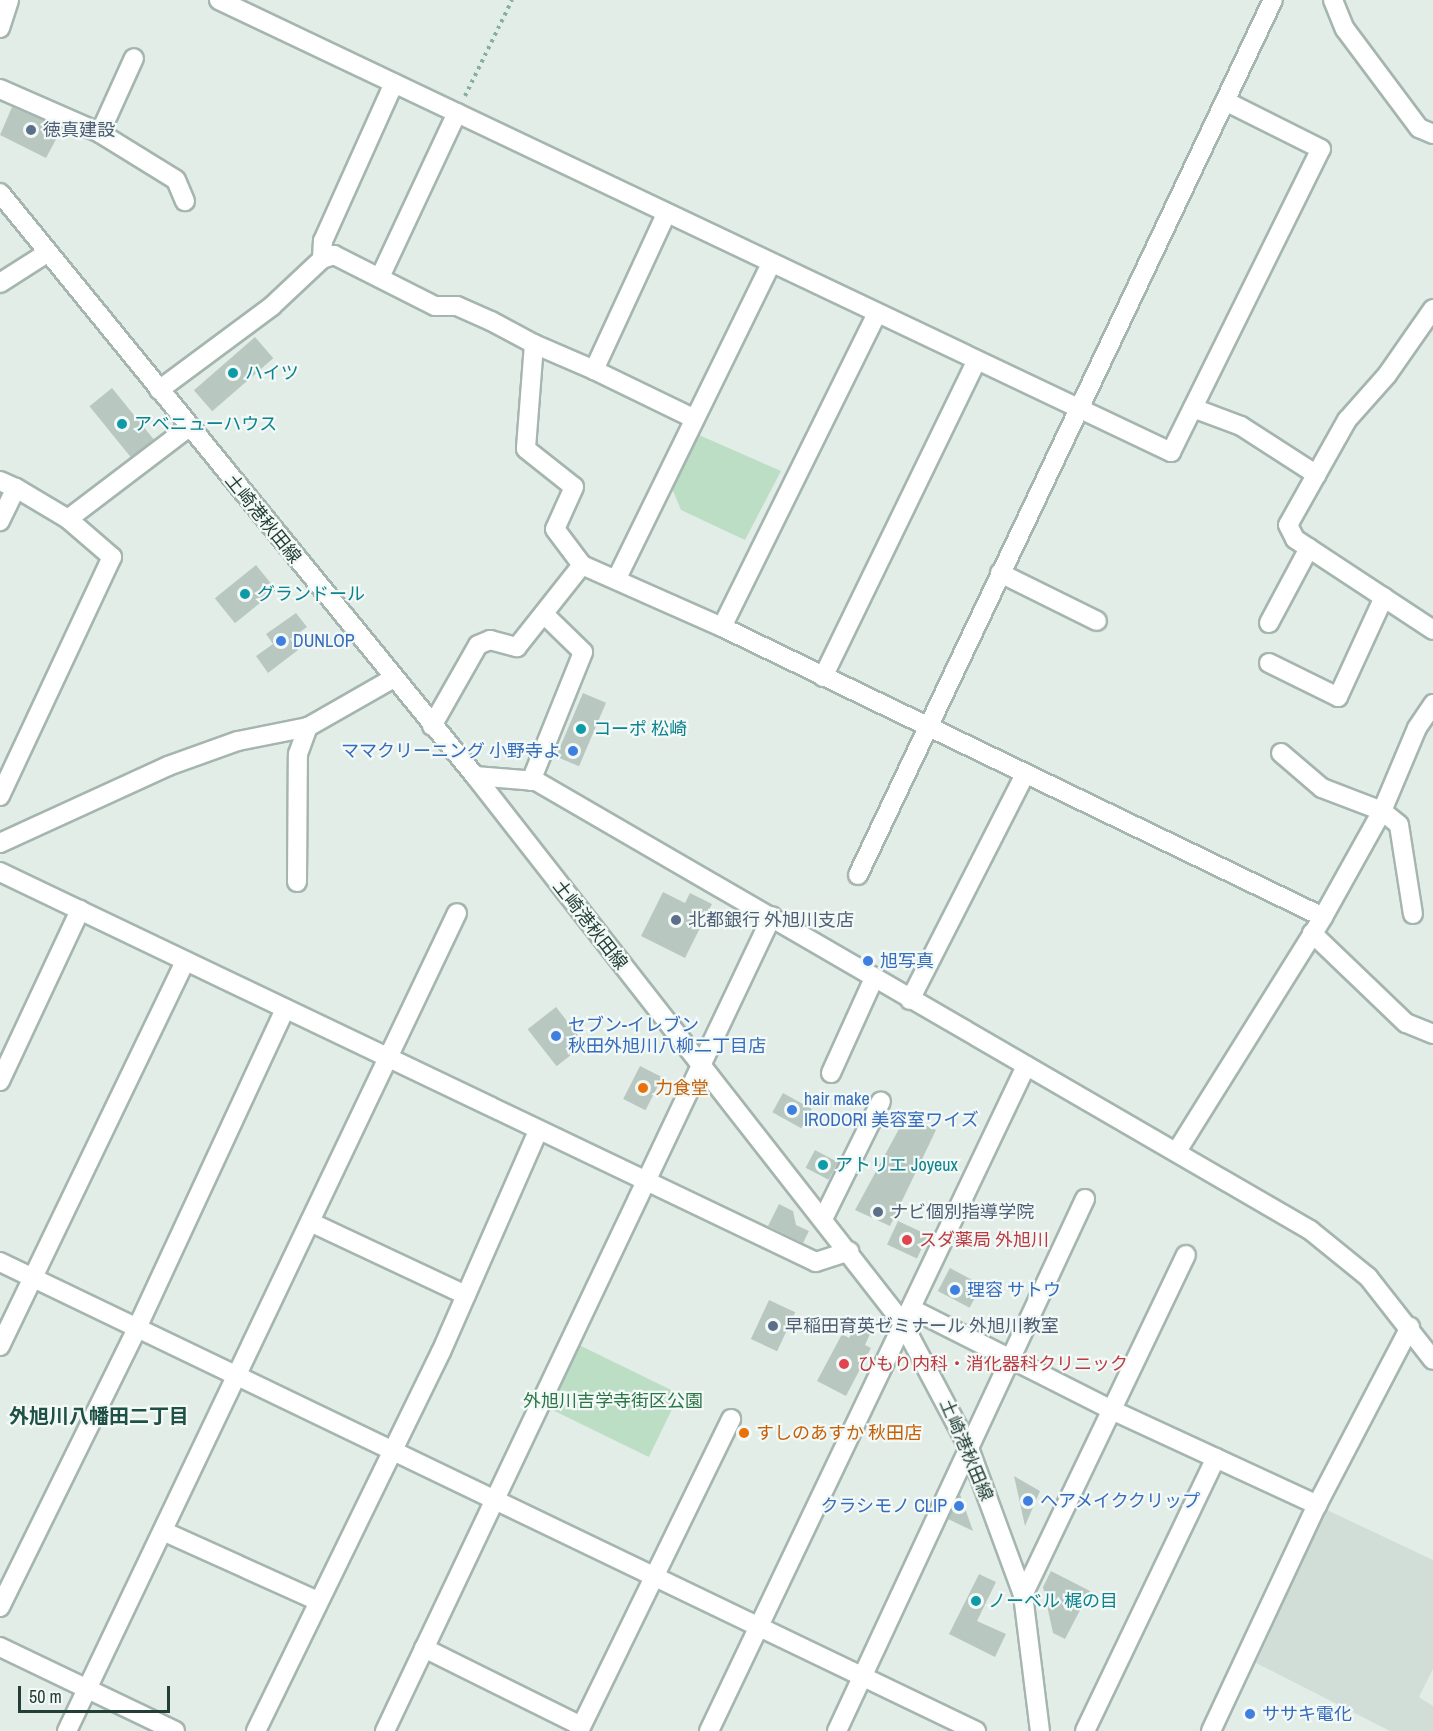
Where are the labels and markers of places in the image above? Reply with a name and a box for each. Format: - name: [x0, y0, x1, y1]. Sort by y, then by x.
- place label: 徳真建設: [43, 119, 115, 141]
- marker: 徳真建設: [24, 123, 38, 137]
- place label: ハイツ: [245, 362, 299, 384]
- marker: ハイツ: [226, 366, 240, 380]
- place label: アベニューハウス: [134, 413, 278, 435]
- marker: アベニューハウス: [115, 417, 129, 431]
- place label: グランドール: [257, 583, 365, 605]
- marker: グランドール: [238, 587, 252, 601]
- place label: DUNLOP: [293, 630, 355, 652]
- marker: DUNLOP: [274, 634, 288, 648]
- place label: コーポ 松崎: [593, 718, 687, 740]
- marker: コーポ 松崎: [574, 722, 588, 736]
- place label: ママクリーニング 小野寺よ: [341, 740, 561, 762]
- marker: ママクリーニング 小野寺よ: [566, 744, 580, 758]
- place label: 北都銀行 外旭川支店: [688, 909, 854, 931]
- marker: 北都銀行 外旭川支店: [669, 913, 683, 927]
- place label: 旭写真: [880, 950, 934, 972]
- marker: 旭写真: [861, 954, 875, 968]
- place label: セブン-イレブン 秋田外旭川八柳二丁目店: [568, 1015, 766, 1058]
- marker: セブン-イレブン 秋田外旭川八柳二丁目店: [549, 1029, 563, 1043]
- place label: 力食堂: [655, 1077, 709, 1099]
- marker: 力食堂: [636, 1081, 650, 1095]
- place label: hair make IRODORI 美容室ワイズ: [804, 1089, 979, 1132]
- marker: hair make IRODORI 美容室ワイズ: [785, 1103, 799, 1117]
- place label: アトリエ Joyeux: [835, 1154, 958, 1176]
- marker: アトリエ Joyeux: [816, 1158, 830, 1172]
- place label: ナビ個別指導学院: [890, 1201, 1034, 1223]
- marker: ナビ個別指導学院: [871, 1205, 885, 1219]
- place label: スダ薬局 外旭川: [919, 1229, 1049, 1251]
- marker: スダ薬局 外旭川: [900, 1233, 914, 1247]
- place label: 理容 サトウ: [967, 1279, 1061, 1301]
- marker: 理容 サトウ: [948, 1283, 962, 1297]
- place label: 早稲田育英ゼミナール 外旭川教室: [785, 1315, 1059, 1337]
- marker: 早稲田育英ゼミナール 外旭川教室: [766, 1319, 780, 1333]
- place label: ひもり内科・消化器科クリニック: [858, 1353, 1128, 1375]
- marker: ひもり内科・消化器科クリニック: [835, 1355, 853, 1373]
- place label: すしのあすか 秋田店: [756, 1422, 922, 1444]
- marker: すしのあすか 秋田店: [737, 1426, 751, 1440]
- place label: ヘアメイククリップ: [1040, 1490, 1202, 1512]
- marker: ヘアメイククリップ: [1021, 1494, 1035, 1508]
- place label: クラシモノ CLIP: [820, 1495, 947, 1517]
- marker: クラシモノ CLIP: [952, 1499, 966, 1513]
- place label: ノーベル 梶の目: [988, 1590, 1118, 1612]
- marker: ノーベル 梶の目: [969, 1594, 983, 1608]
- place label: ササキ電化: [1262, 1703, 1352, 1725]
- marker: ササキ電化: [1243, 1707, 1257, 1721]

